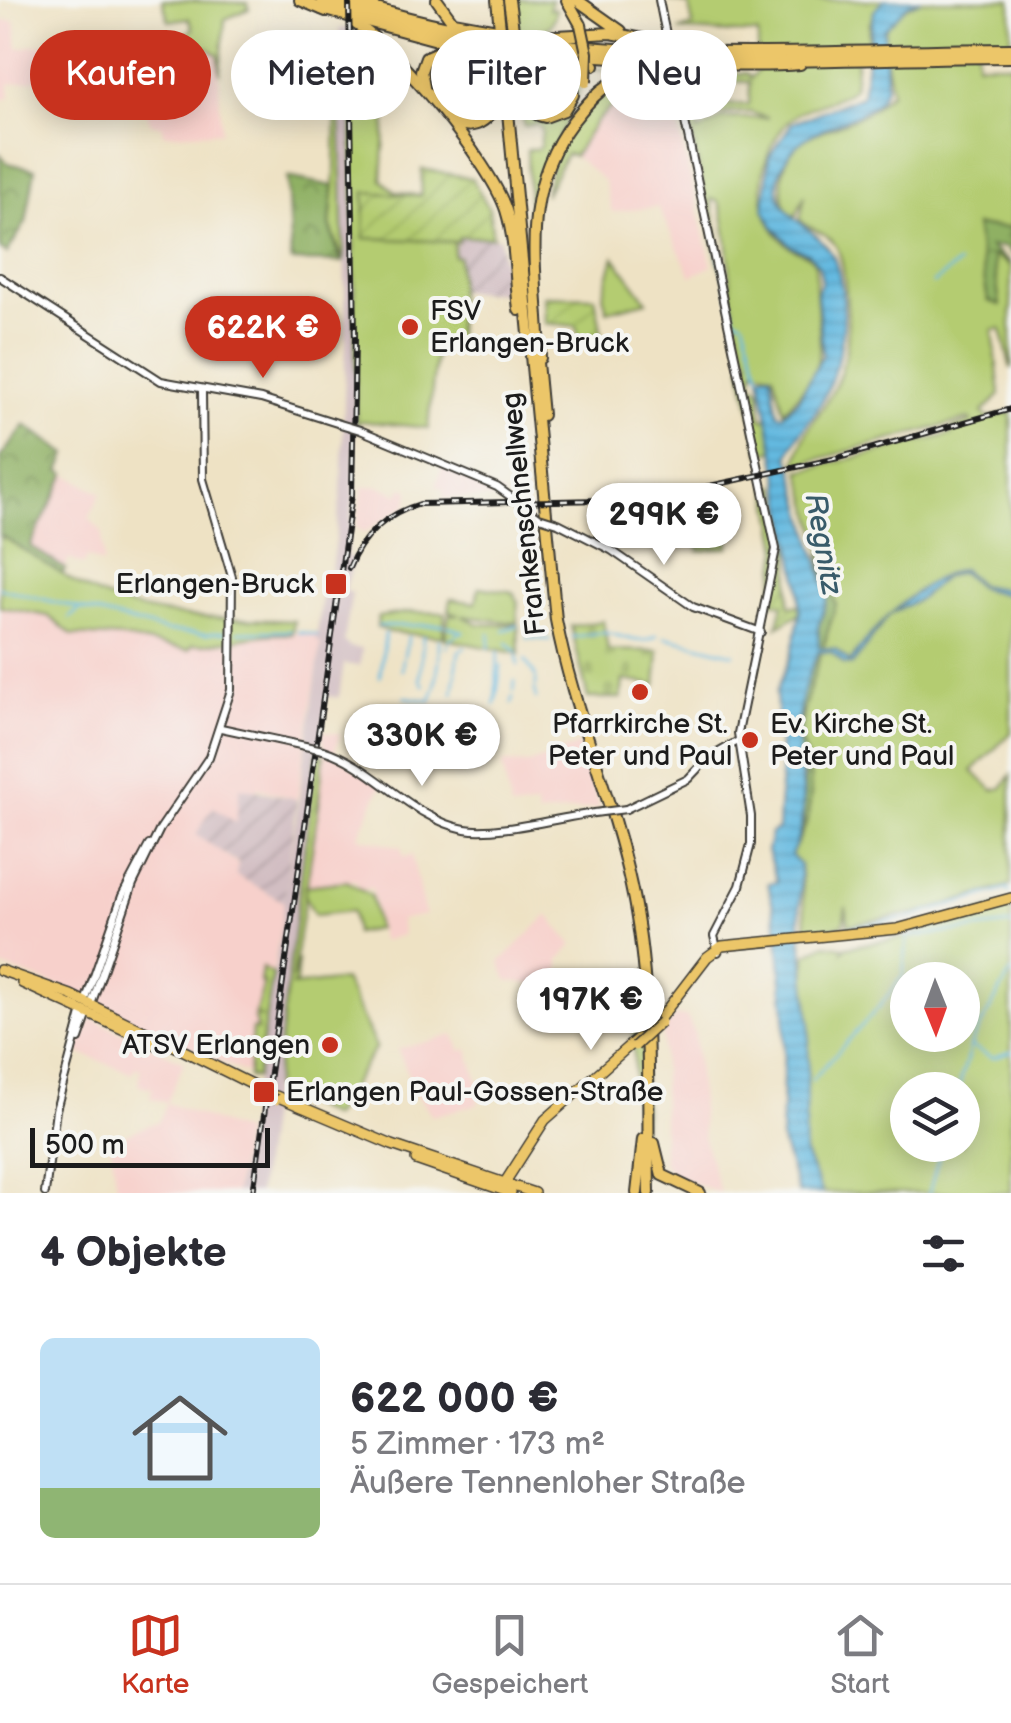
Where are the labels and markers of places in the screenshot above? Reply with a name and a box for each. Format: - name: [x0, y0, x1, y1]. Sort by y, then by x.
- place label: FSV Erlangen-Bruck: [430, 295, 629, 360]
- pin: 622K €: [182, 296, 344, 381]
- marker: FSV Erlangen-Bruck: [399, 316, 421, 338]
- pin: 299K €: [583, 483, 745, 568]
- place label: Erlangen-Bruck: [115, 568, 314, 601]
- marker: Erlangen-Bruck: [323, 571, 349, 597]
- marker: Pfarrkirche St. Peter und Paul: [629, 681, 651, 703]
- pin: 330K €: [341, 704, 503, 789]
- place label: Pfarrkirche St. Peter und Paul: [548, 708, 732, 773]
- place label: Ev. Kirche St. Peter und Paul: [770, 708, 954, 773]
- marker: Ev. Kirche St. Peter und Paul: [739, 729, 761, 751]
- pin: 197K €: [510, 968, 672, 1053]
- place label: ATSV Erlangen: [122, 1029, 310, 1062]
- marker: ATSV Erlangen: [319, 1034, 341, 1056]
- place label: Erlangen Paul-Gossen-Straße: [286, 1076, 663, 1109]
- marker: Erlangen Paul-Gossen-Straße: [251, 1079, 277, 1105]

